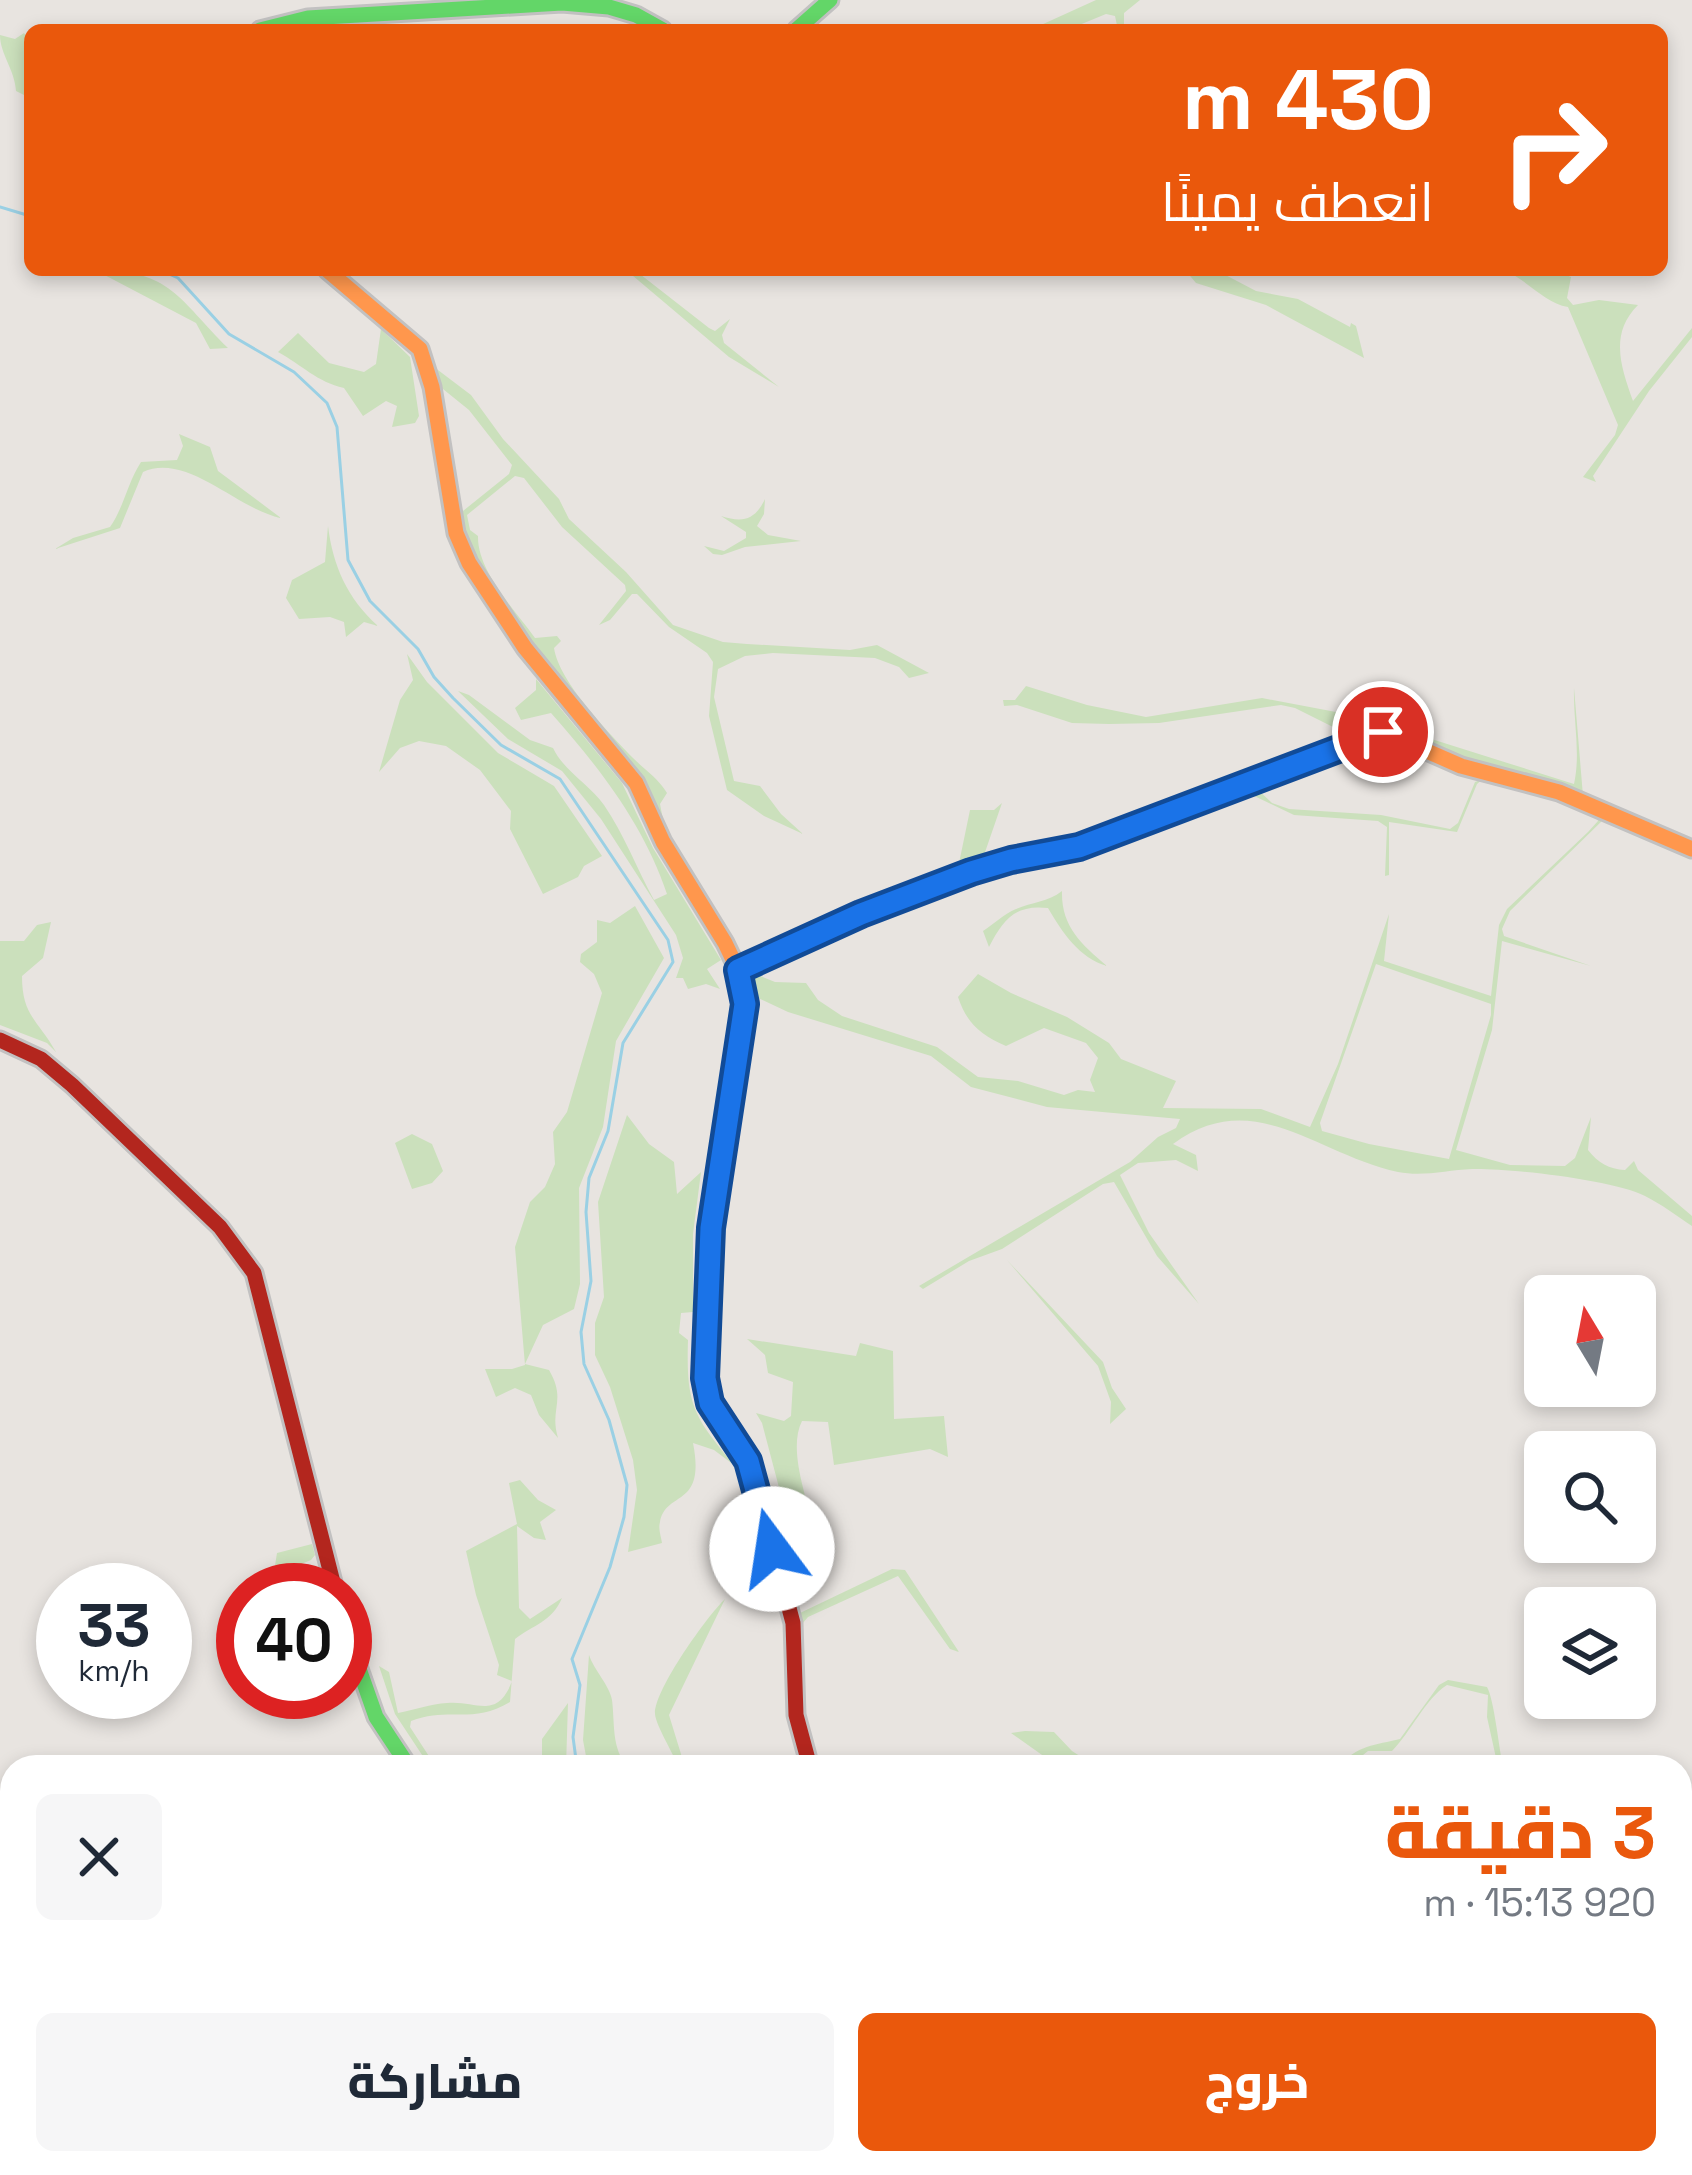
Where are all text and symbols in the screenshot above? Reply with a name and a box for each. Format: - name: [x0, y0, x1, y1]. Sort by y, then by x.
- text: 430 m: [1182, 46, 1434, 154]
- icon: right: [1476, 72, 1632, 228]
- text: انعطف يمينًا: [1161, 168, 1434, 237]
- pin: [1332, 681, 1434, 783]
- icon: arrive: [1350, 699, 1416, 765]
- north arrow: [1524, 1275, 1656, 1407]
- map controls: [1524, 1275, 1656, 1719]
- button: search: [1524, 1431, 1656, 1563]
- position arrow: [709, 1486, 835, 1612]
- speed limit sign: 40: [216, 1563, 372, 1719]
- text: 33: [78, 1587, 150, 1664]
- button: layers: [1524, 1587, 1656, 1719]
- text: km/h: [78, 1651, 150, 1690]
- text: 3 دقيقة: [1385, 1787, 1656, 1879]
- button: close: [36, 1794, 162, 1920]
- text: 920 m · 15:13: [1423, 1878, 1656, 1927]
- button: مشاركة: [36, 2013, 834, 2151]
- button: خروج: [858, 2013, 1656, 2151]

